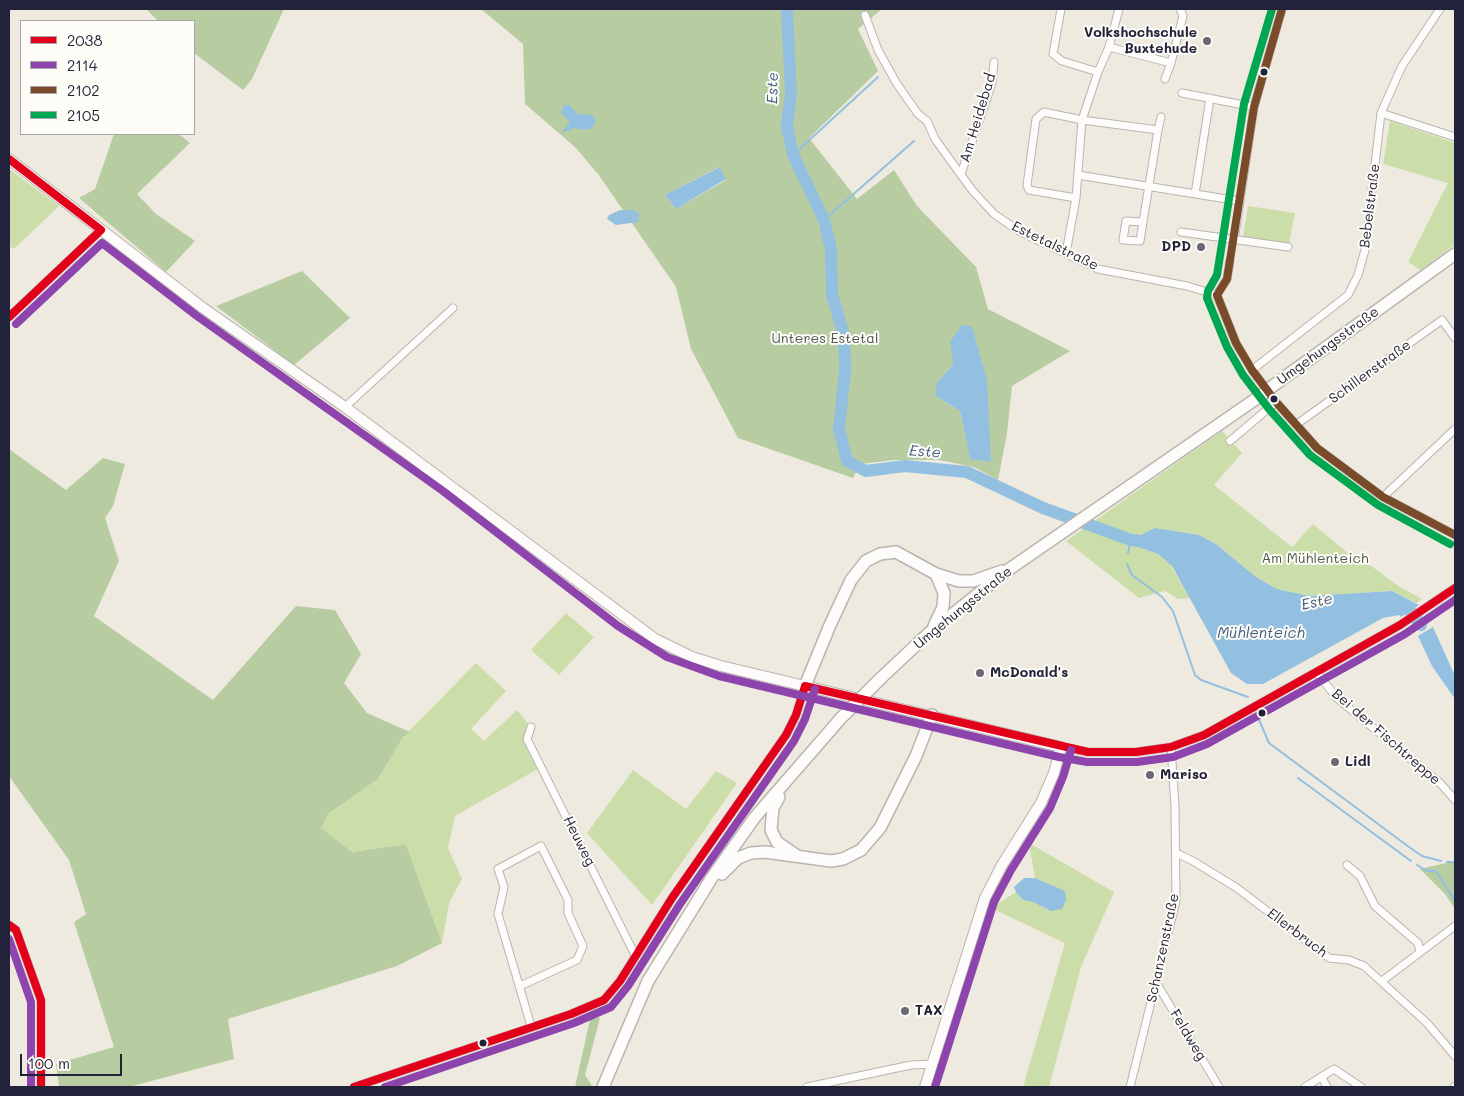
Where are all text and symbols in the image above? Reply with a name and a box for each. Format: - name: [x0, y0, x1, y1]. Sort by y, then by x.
- legend: [20, 20, 195, 135]
- place label: Volkshochschule Buxtehude: [1084, 25, 1197, 58]
- text: 2038: [67, 30, 102, 50]
- marker: Volkshochschule Buxtehude: [1201, 35, 1213, 47]
- text: 2114: [67, 55, 98, 75]
- unlabelled marker: [1259, 67, 1269, 77]
- street label: Am Heidebad: [956, 71, 1000, 165]
- water label: Este: [764, 72, 782, 104]
- text: 2102: [67, 80, 100, 100]
- text: 2105: [67, 105, 100, 125]
- street label: Bebelstraße: [1357, 163, 1383, 249]
- street label: Estetalstraße: [1009, 218, 1101, 274]
- place label: DPD: [1161, 239, 1191, 255]
- marker: DPD: [1195, 241, 1207, 253]
- street label: Umgehungsstraße: [1274, 303, 1382, 389]
- park label: Unteres Estetal: [772, 331, 878, 347]
- street label: Schillerstraße: [1326, 337, 1414, 407]
- unlabelled marker: [1269, 394, 1279, 404]
- water label: Este: [909, 442, 941, 462]
- park label: Am Mühlenteich: [1261, 551, 1369, 567]
- street label: Umgehungsstraße: [910, 563, 1016, 653]
- water label: Este: [1299, 590, 1335, 614]
- water label: Mühlenteich: [1217, 624, 1305, 642]
- place label: McDonald's: [990, 665, 1068, 681]
- marker: McDonald's: [974, 667, 986, 679]
- street label: Bei der Fischtreppe: [1328, 685, 1444, 789]
- unlabelled marker: [1257, 708, 1267, 718]
- place label: Lidl: [1345, 754, 1370, 770]
- marker: Lidl: [1329, 756, 1341, 768]
- place label: Mariso: [1160, 767, 1208, 783]
- marker: Mariso: [1144, 769, 1156, 781]
- street label: Heuweg: [559, 813, 599, 869]
- street label: Schanzenstraße: [1143, 892, 1183, 1004]
- street label: Ellerbruch: [1264, 905, 1330, 961]
- place label: TAX: [915, 1003, 943, 1019]
- marker: TAX: [899, 1005, 911, 1017]
- street label: Feldweg: [1166, 1006, 1210, 1064]
- unlabelled marker: [478, 1038, 488, 1048]
- scale bar: [22, 1044, 125, 1076]
- text: 100 m: [28, 1053, 70, 1073]

